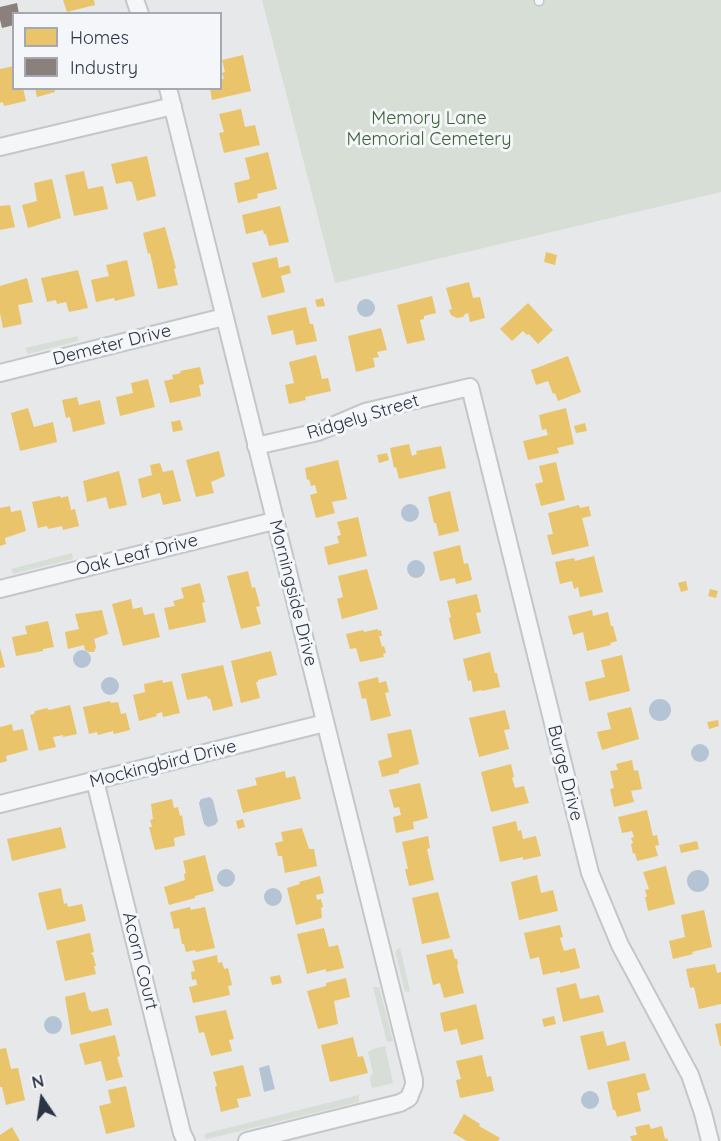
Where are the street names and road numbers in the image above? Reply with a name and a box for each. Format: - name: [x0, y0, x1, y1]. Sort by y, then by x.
- street label: Demeter Drive: [51, 320, 173, 370]
- street label: Ridgely Street: [304, 390, 422, 444]
- street label: Morningside Drive: [264, 518, 322, 668]
- street label: Oak Leaf Drive: [74, 529, 200, 581]
- street label: Burge Drive: [543, 723, 587, 823]
- street label: Mockingbird Drive: [87, 735, 239, 793]
- street label: Acorn Court: [117, 910, 163, 1012]

